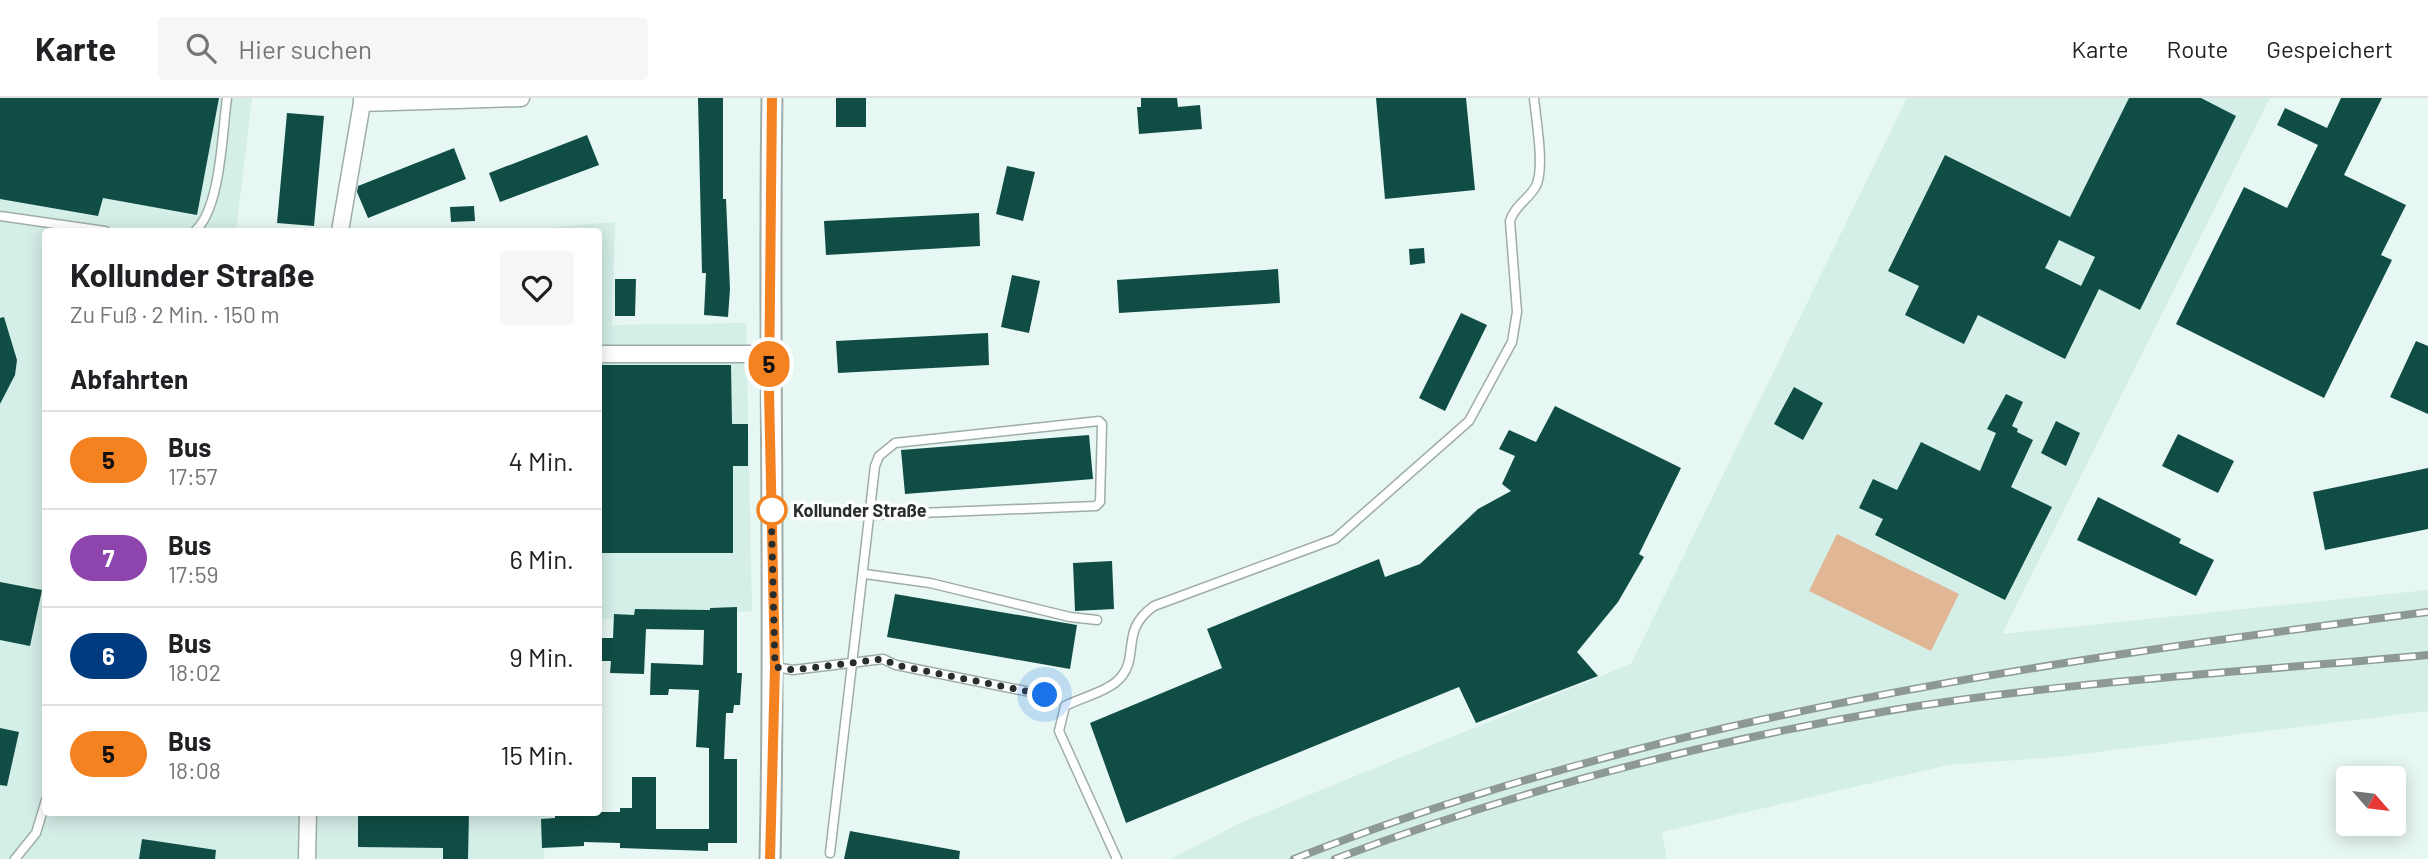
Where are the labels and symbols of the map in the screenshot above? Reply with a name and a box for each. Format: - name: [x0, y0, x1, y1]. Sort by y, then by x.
- line badge: 5: [746, 341, 792, 387]
- marker: Kollunder Straße: [757, 495, 787, 525]
- place label: Kollunder Straße: [793, 499, 927, 521]
- your location: [1027, 677, 1062, 712]
- north arrow: [2336, 766, 2406, 836]

